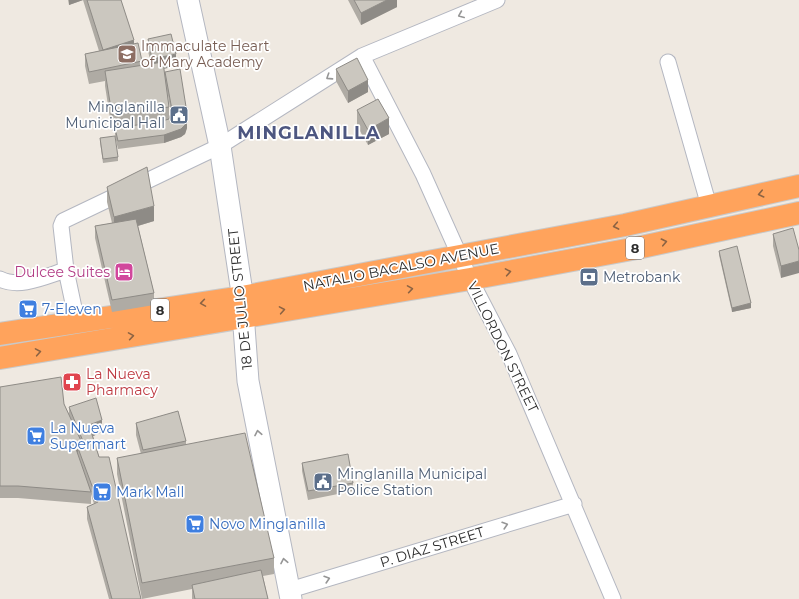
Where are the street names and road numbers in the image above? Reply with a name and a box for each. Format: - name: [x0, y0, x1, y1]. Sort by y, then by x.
- street label: 18 DE JULIO STREET: [224, 228, 256, 370]
- road number: 8: [626, 237, 644, 259]
- street label: NATALIO BACALSO AVENUE: [302, 239, 500, 295]
- street label: VILLORDON STREET: [463, 278, 543, 416]
- road number: 8: [151, 299, 169, 321]
- street label: P. DIAZ STREET: [378, 523, 486, 571]

